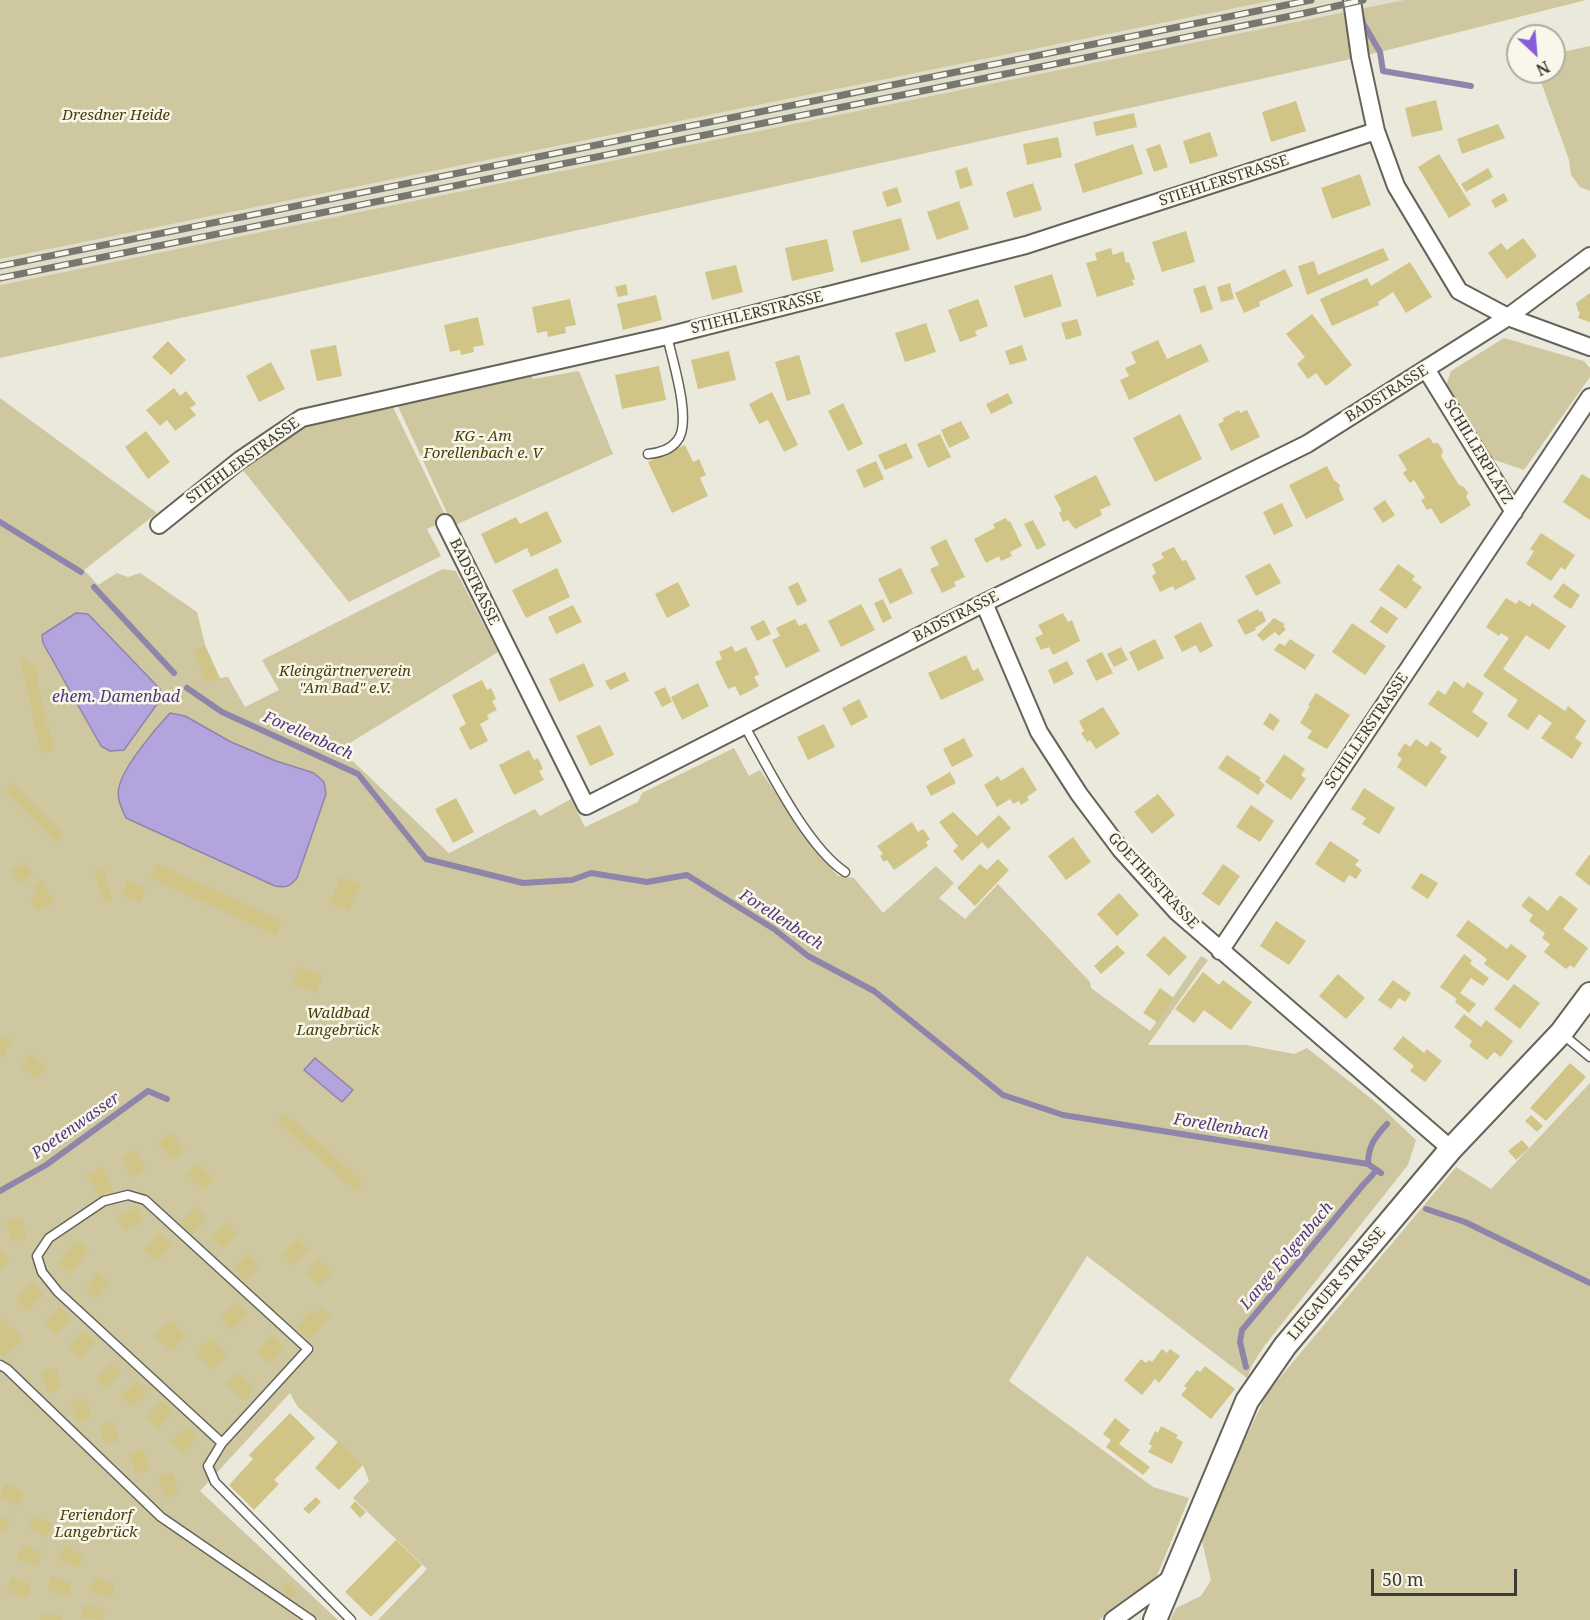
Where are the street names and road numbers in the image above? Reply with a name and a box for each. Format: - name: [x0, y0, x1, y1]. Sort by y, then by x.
- street label: STIEHLERSTRASSE: [1157, 152, 1291, 210]
- street label: STIEHLERSTRASSE: [689, 288, 825, 338]
- street label: BADSTRASSE: [1342, 361, 1432, 427]
- street label: SCHILLERPLATZ: [1440, 396, 1516, 508]
- street label: STIEHLERSTRASSE: [183, 414, 303, 508]
- street label: BADSTRASSE: [445, 536, 503, 628]
- street label: BADSTRASSE: [910, 588, 1002, 646]
- street label: SCHILLERSTRASSE: [1322, 670, 1412, 792]
- street label: GOETHESTRASSE: [1104, 829, 1202, 933]
- street label: LIEGAUER STRASSE: [1284, 1224, 1390, 1344]

